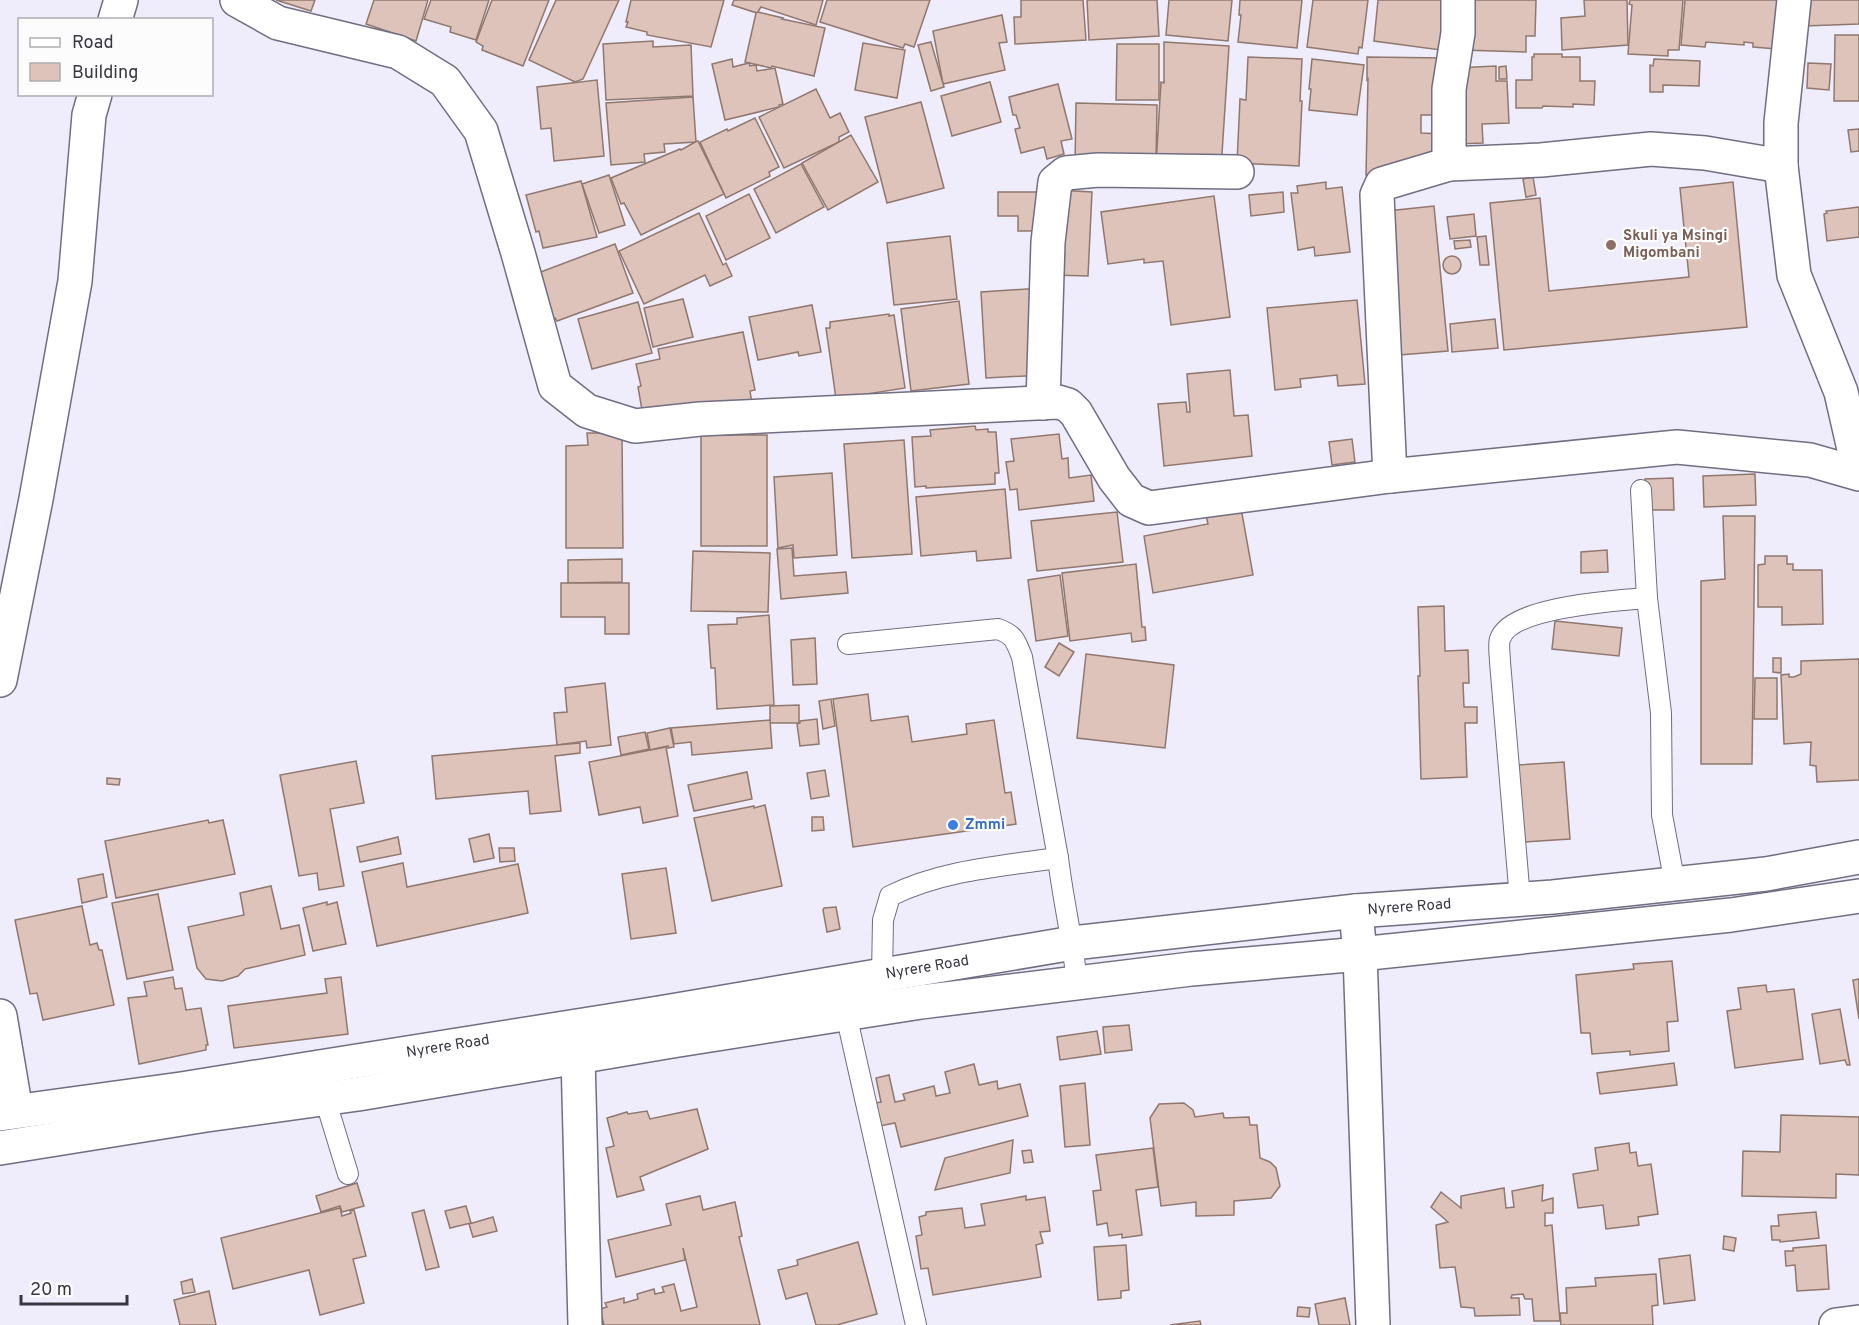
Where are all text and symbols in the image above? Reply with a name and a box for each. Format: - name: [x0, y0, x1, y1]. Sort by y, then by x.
- legend: [18, 18, 213, 96]
- text: Road: [72, 32, 114, 55]
- text: Building: [72, 62, 138, 85]
- place label: Skuli ya Msingi Migombani: [1623, 227, 1728, 263]
- marker: Skuli ya Msingi Migombani: [1604, 238, 1618, 252]
- place label: Zmmi: [965, 816, 1005, 835]
- marker: Zmmi: [946, 818, 960, 832]
- street label: Nyrere Road: [1367, 895, 1452, 920]
- street label: Nyrere Road: [884, 951, 971, 984]
- street label: Nyrere Road: [405, 1031, 491, 1063]
- scale bar: [21, 1268, 128, 1306]
- text: 20 m: [30, 1279, 72, 1302]

